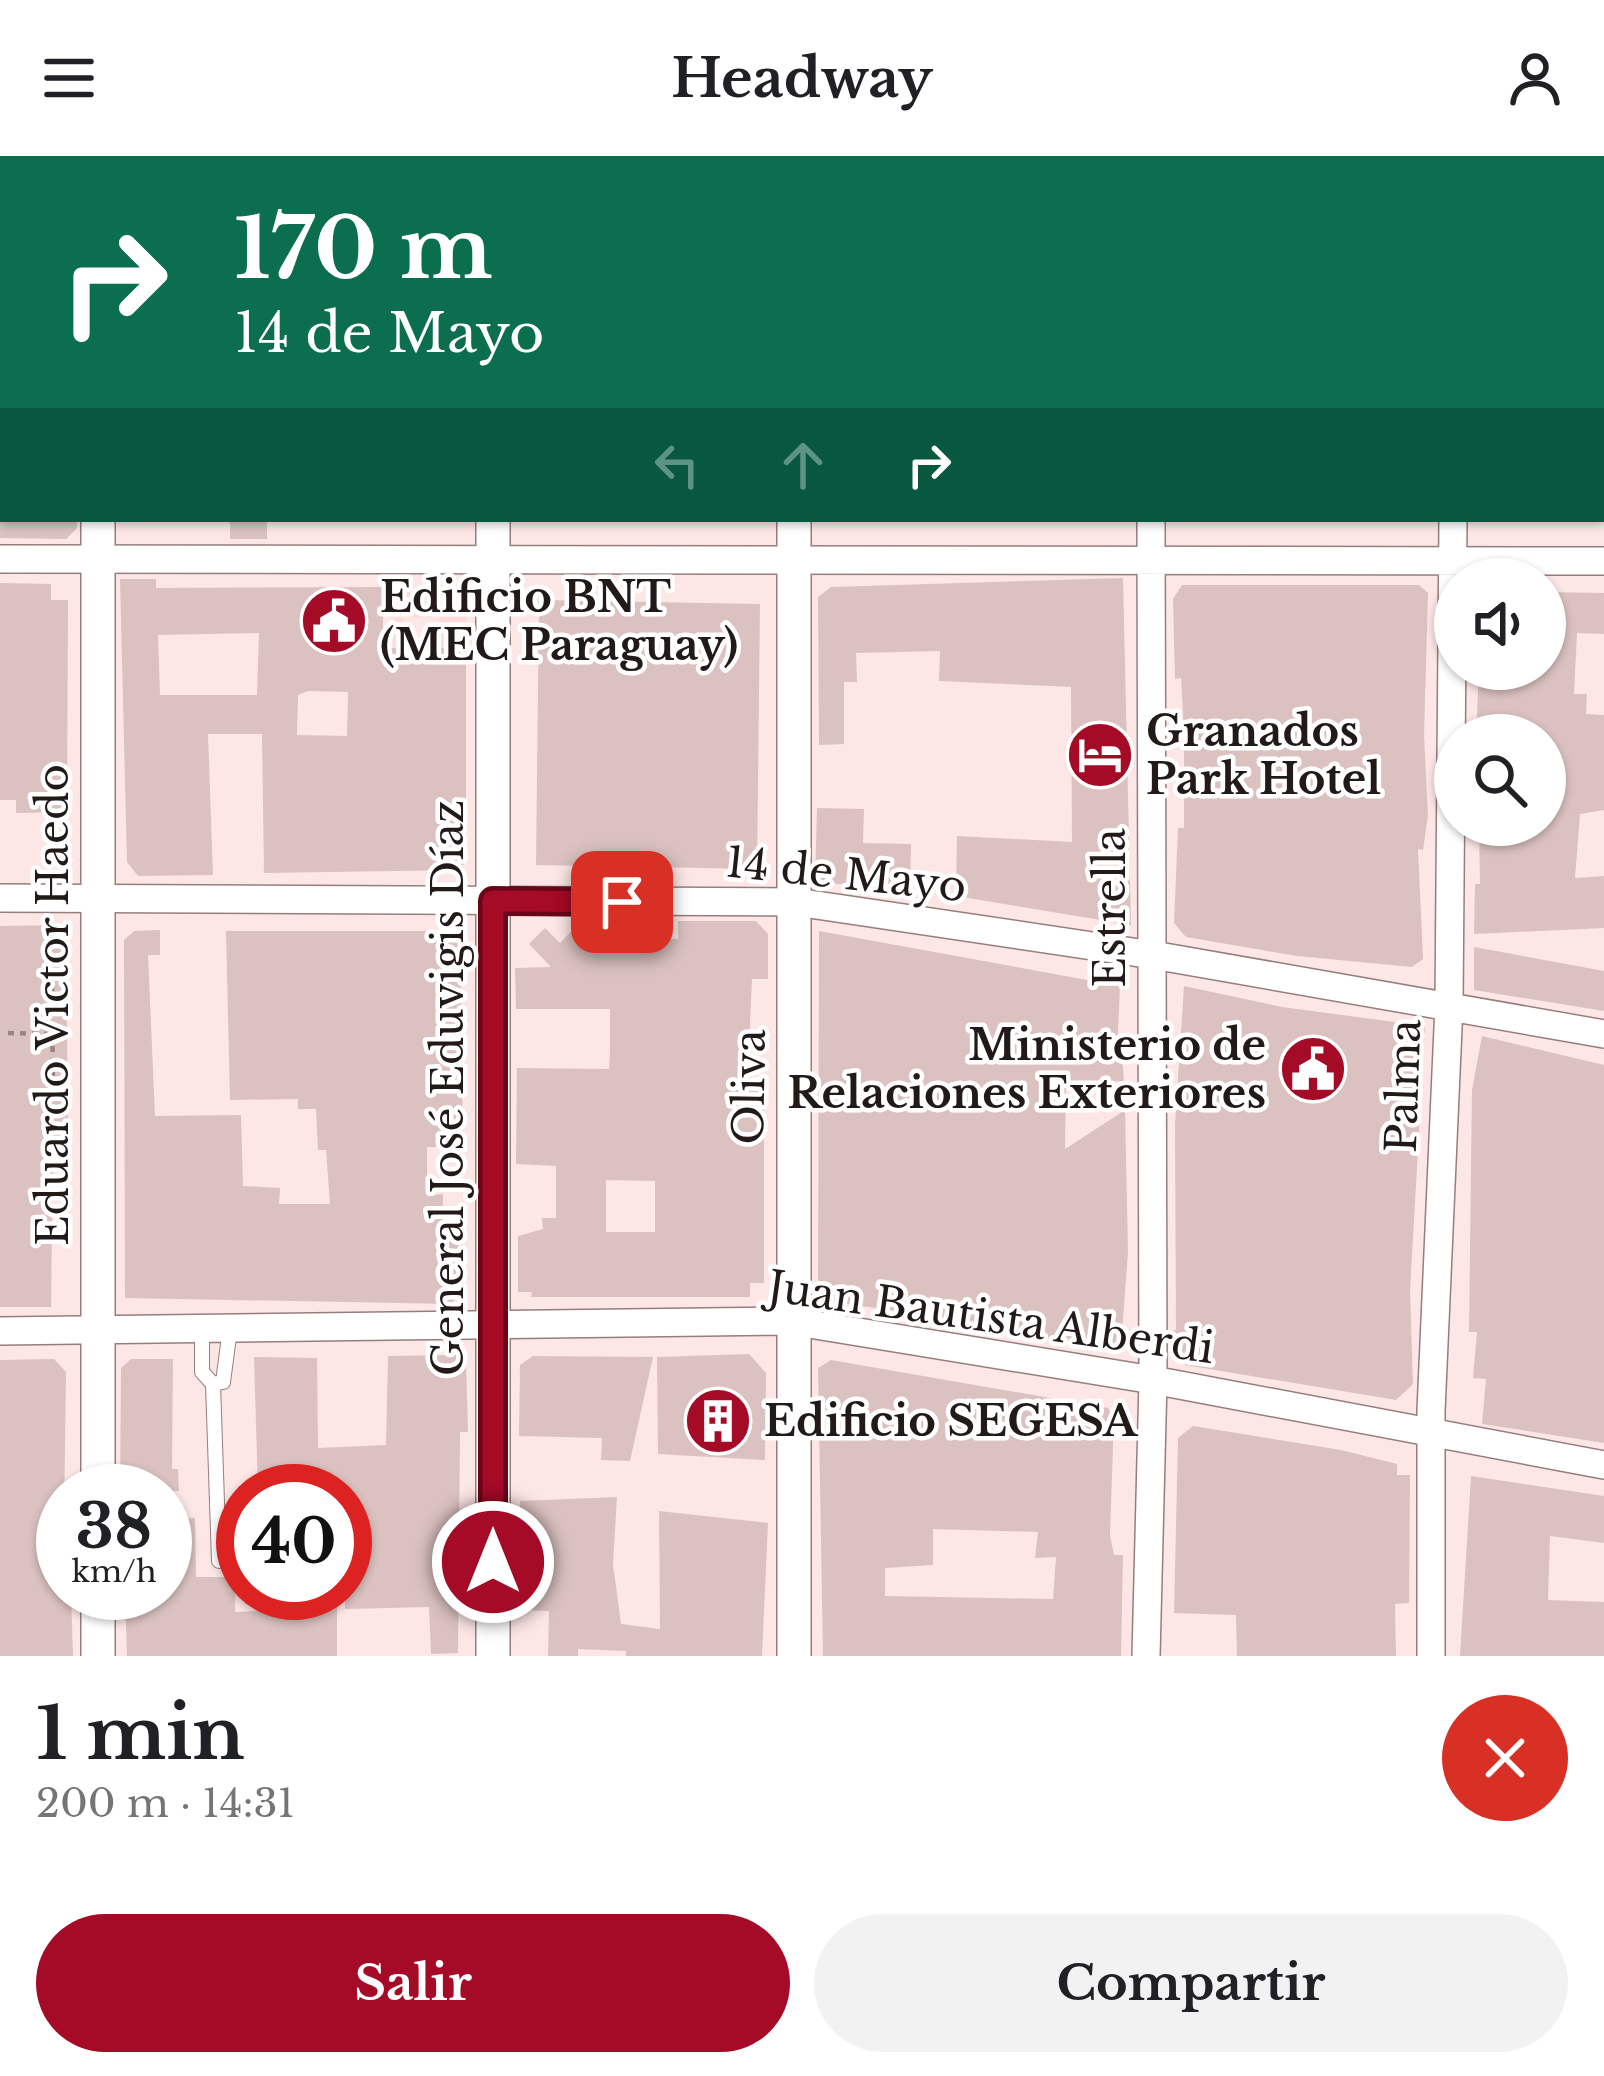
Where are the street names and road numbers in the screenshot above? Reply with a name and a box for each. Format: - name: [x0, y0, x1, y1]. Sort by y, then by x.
- street label: Eduardo Victor Haedo: [27, 764, 79, 1246]
- street label: General José Eduvigis Díaz: [422, 800, 474, 1376]
- street label: Estrella: [1084, 827, 1136, 988]
- street label: 14 de Mayo: [723, 836, 969, 912]
- street label: Palma: [1375, 1018, 1431, 1154]
- street label: Oliva: [722, 1028, 776, 1145]
- street label: Juan Bautista Alberdi: [760, 1259, 1217, 1374]

